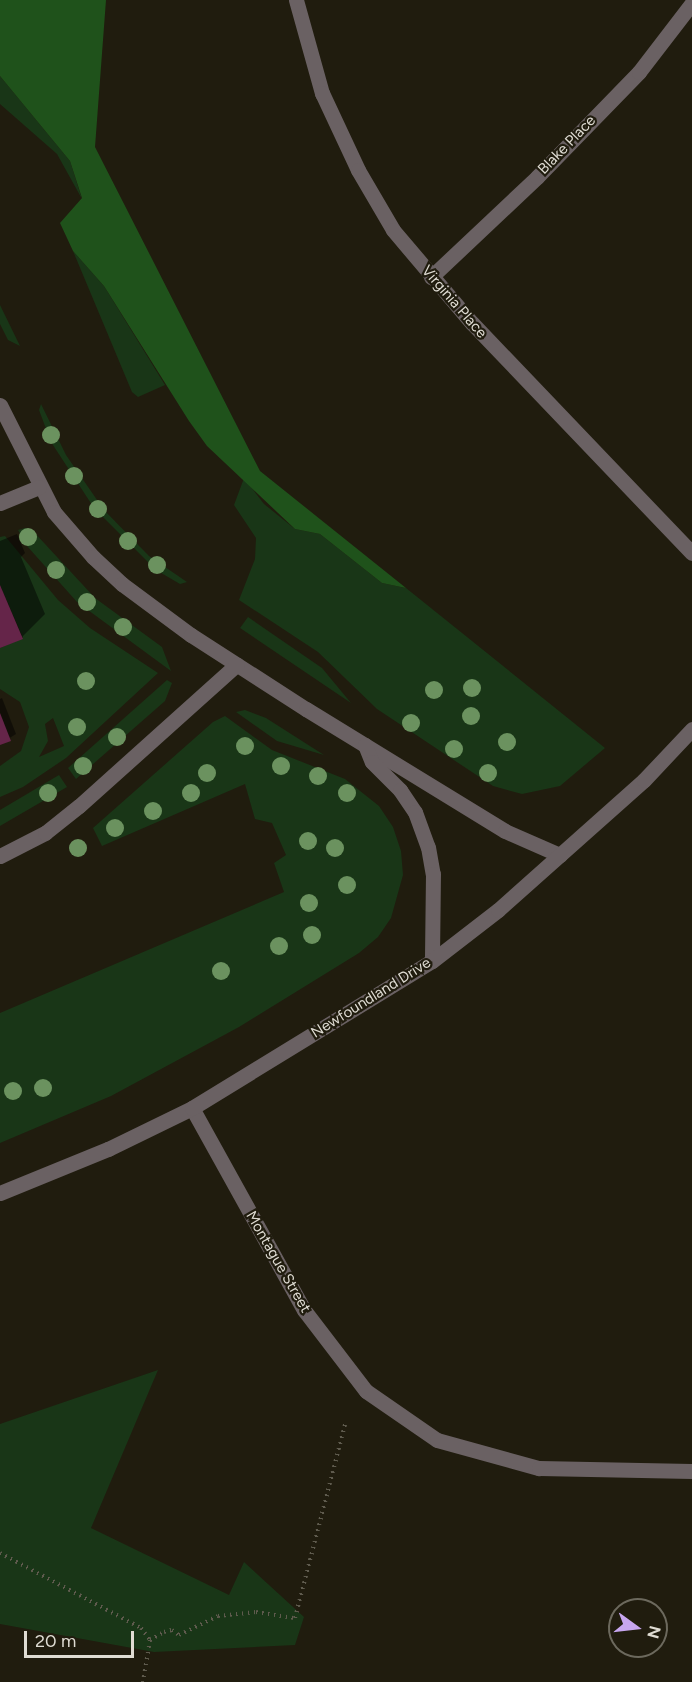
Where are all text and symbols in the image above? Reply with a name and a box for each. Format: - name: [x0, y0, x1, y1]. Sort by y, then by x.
- street label: Blake Place: [534, 112, 600, 178]
- street label: Virginia Place: [418, 262, 490, 342]
- street label: Newfoundland Drive: [308, 954, 434, 1042]
- street label: Montague Street: [242, 1208, 314, 1316]
- north arrow: [608, 1598, 668, 1658]
- scale bar: [27, 1619, 136, 1657]
- text: N: [643, 1624, 665, 1641]
- text: 20 m: [35, 1630, 76, 1652]

